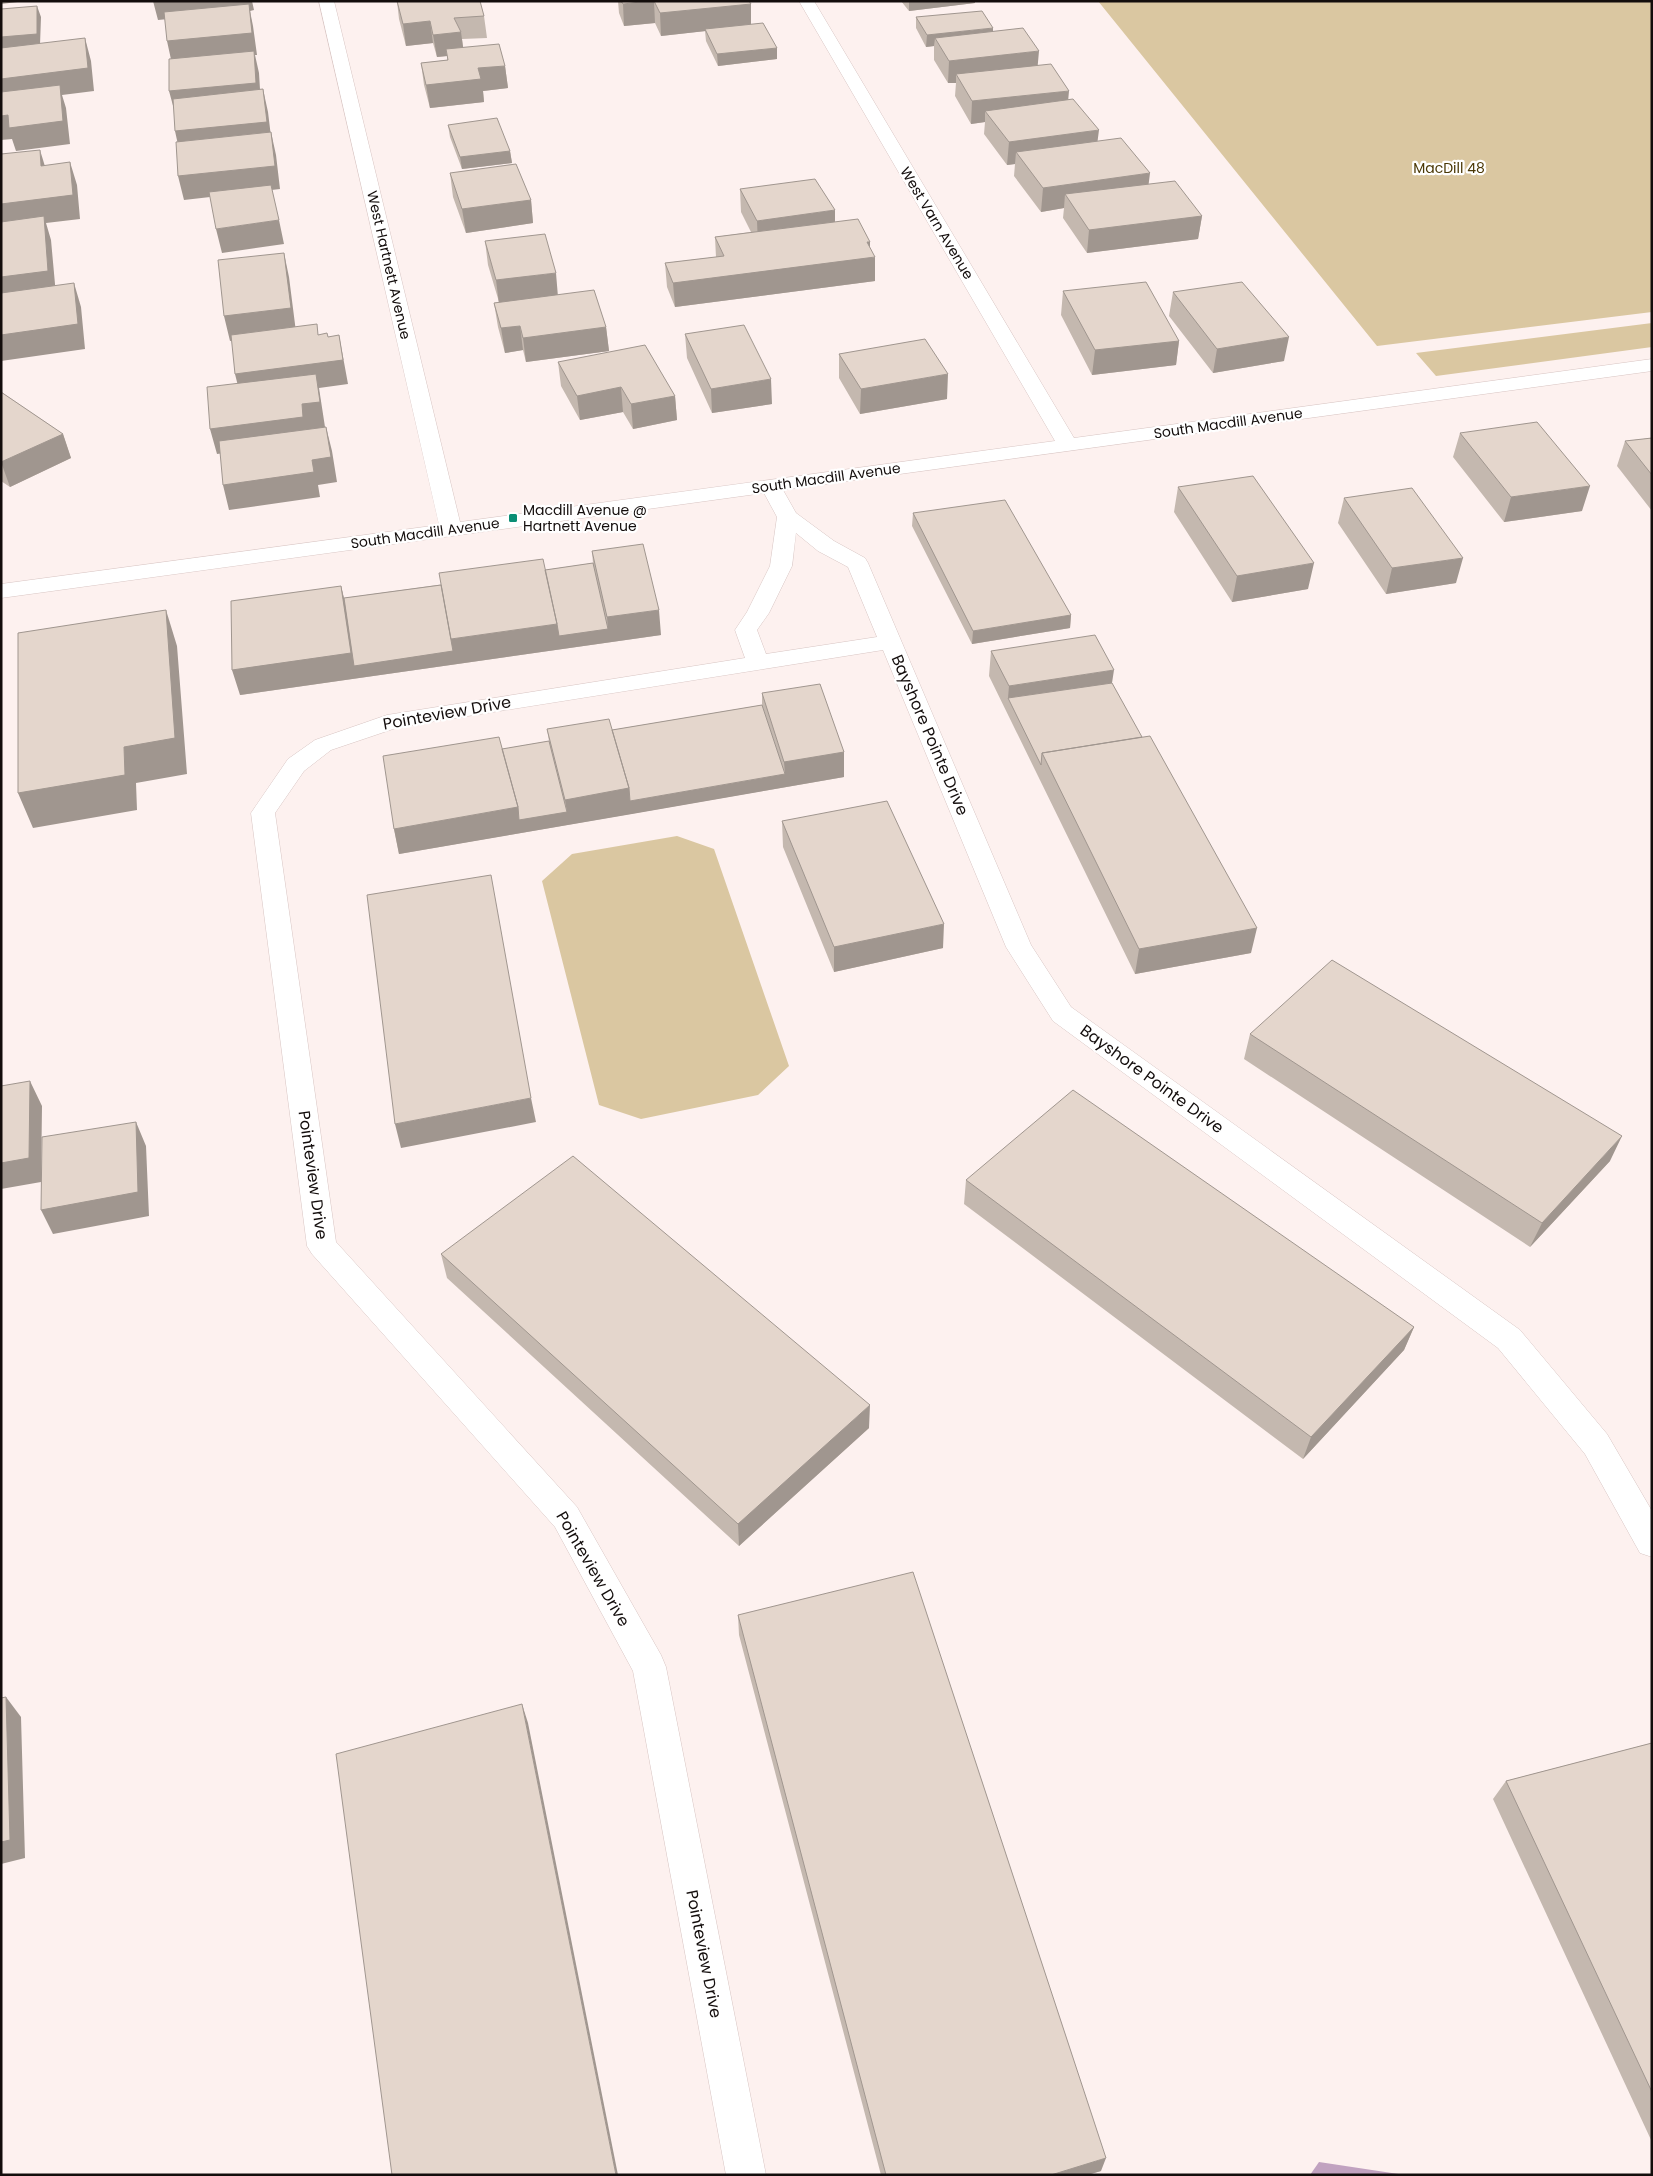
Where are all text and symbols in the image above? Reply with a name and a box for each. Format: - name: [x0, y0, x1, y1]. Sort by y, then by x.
- park label: MacDill 48: [1413, 158, 1485, 178]
- street label: West Varn Avenue: [895, 163, 979, 283]
- street label: West Hartnett Avenue: [362, 189, 416, 342]
- street label: South Macdill Avenue: [1152, 403, 1304, 443]
- street label: South Macdill Avenue: [750, 458, 902, 498]
- place label: Macdill Avenue @ Hartnett Avenue: [523, 500, 647, 536]
- marker: Macdill Avenue @ Hartnett Avenue: [507, 512, 519, 524]
- street label: South Macdill Avenue: [349, 513, 501, 553]
- street label: Bayshore Pointe Drive: [886, 651, 974, 819]
- street label: Pointeview Drive: [381, 690, 513, 736]
- street label: Bayshore Pointe Drive: [1075, 1019, 1229, 1139]
- street label: Pointeview Drive: [293, 1109, 333, 1241]
- street label: Pointeview Drive: [551, 1507, 635, 1631]
- street label: Pointeview Drive: [680, 1888, 728, 2020]

